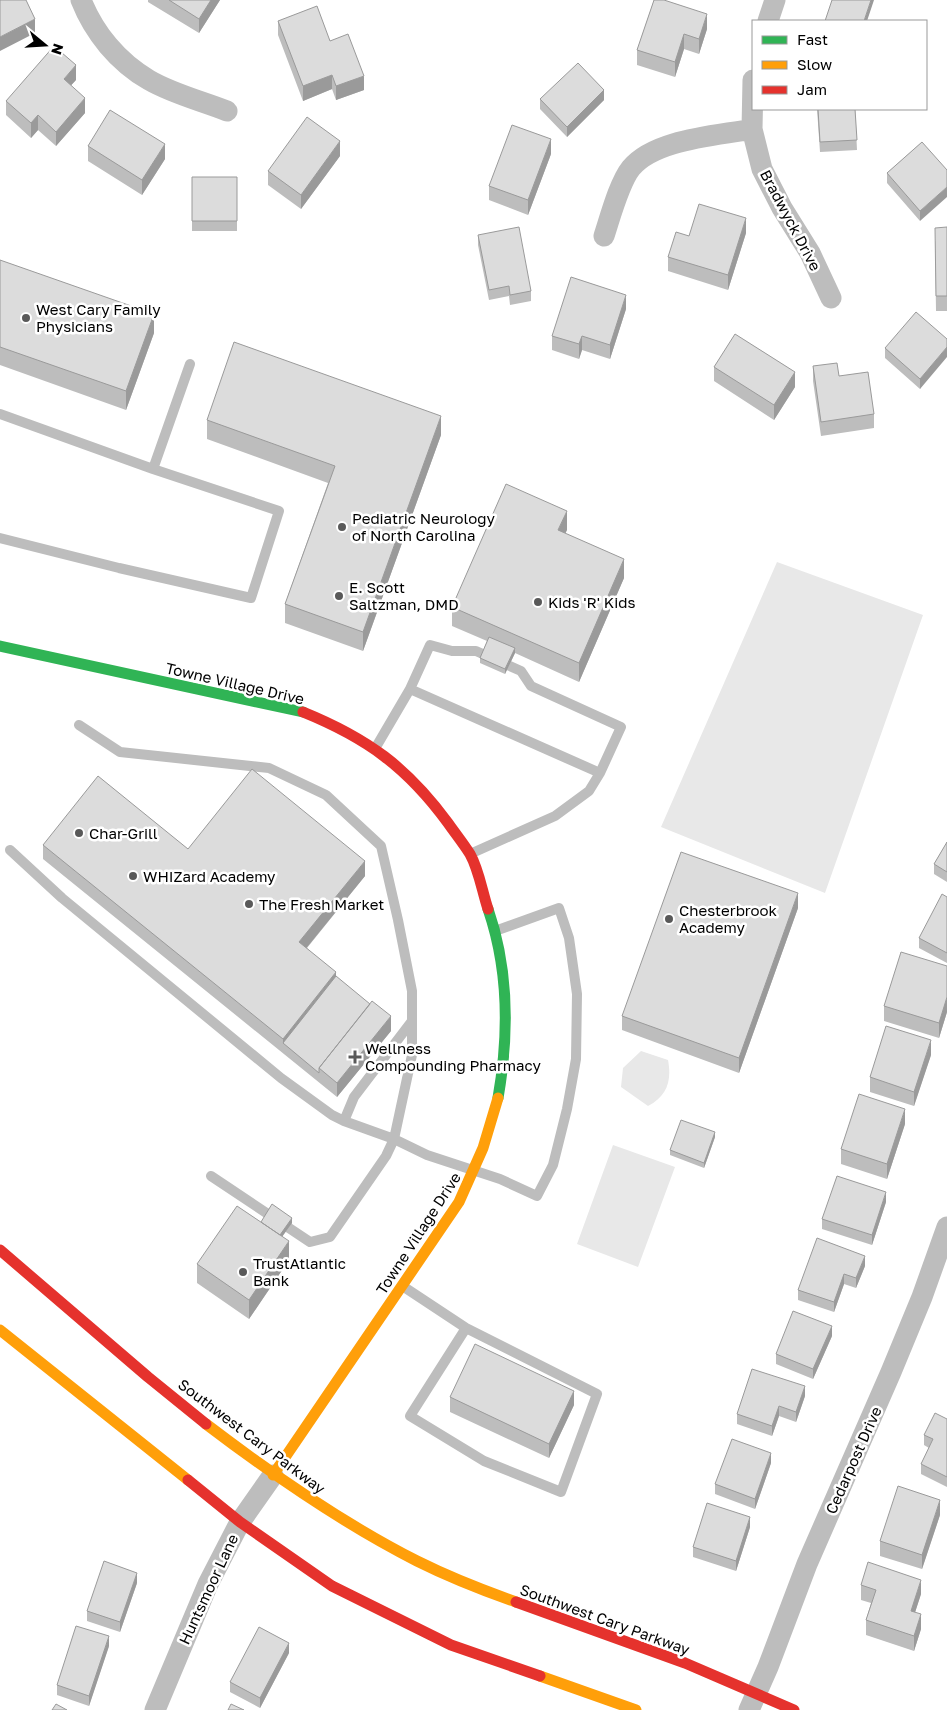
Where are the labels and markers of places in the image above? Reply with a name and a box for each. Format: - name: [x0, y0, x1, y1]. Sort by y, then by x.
- place label: West Cary Family Physicians: [36, 300, 161, 335]
- marker: West Cary Family Physicians: [20, 312, 32, 324]
- place label: Pediatric Neurology of North Carolina: [352, 509, 495, 544]
- marker: Pediatric Neurology of North Carolina: [336, 521, 348, 533]
- place label: E. Scott Saltzman, DMD: [349, 578, 459, 613]
- marker: E. Scott Saltzman, DMD: [333, 590, 345, 602]
- place label: Kids 'R' Kids: [548, 593, 635, 611]
- marker: Kids 'R' Kids: [532, 596, 544, 608]
- place label: Char-Grill: [89, 824, 158, 842]
- marker: Char-Grill: [73, 827, 85, 839]
- place label: WHIZard Academy: [143, 867, 276, 885]
- marker: WHIZard Academy: [127, 870, 139, 882]
- place label: The Fresh Market: [259, 895, 384, 913]
- marker: The Fresh Market: [243, 898, 255, 910]
- place label: Chesterbrook Academy: [679, 901, 778, 936]
- marker: Chesterbrook Academy: [663, 913, 675, 925]
- place label: Wellness Compounding Pharmacy: [365, 1039, 541, 1074]
- marker: Wellness Compounding Pharmacy: [349, 1051, 361, 1063]
- place label: TrustAtlantic Bank: [253, 1254, 346, 1289]
- marker: TrustAtlantic Bank: [237, 1266, 249, 1278]

